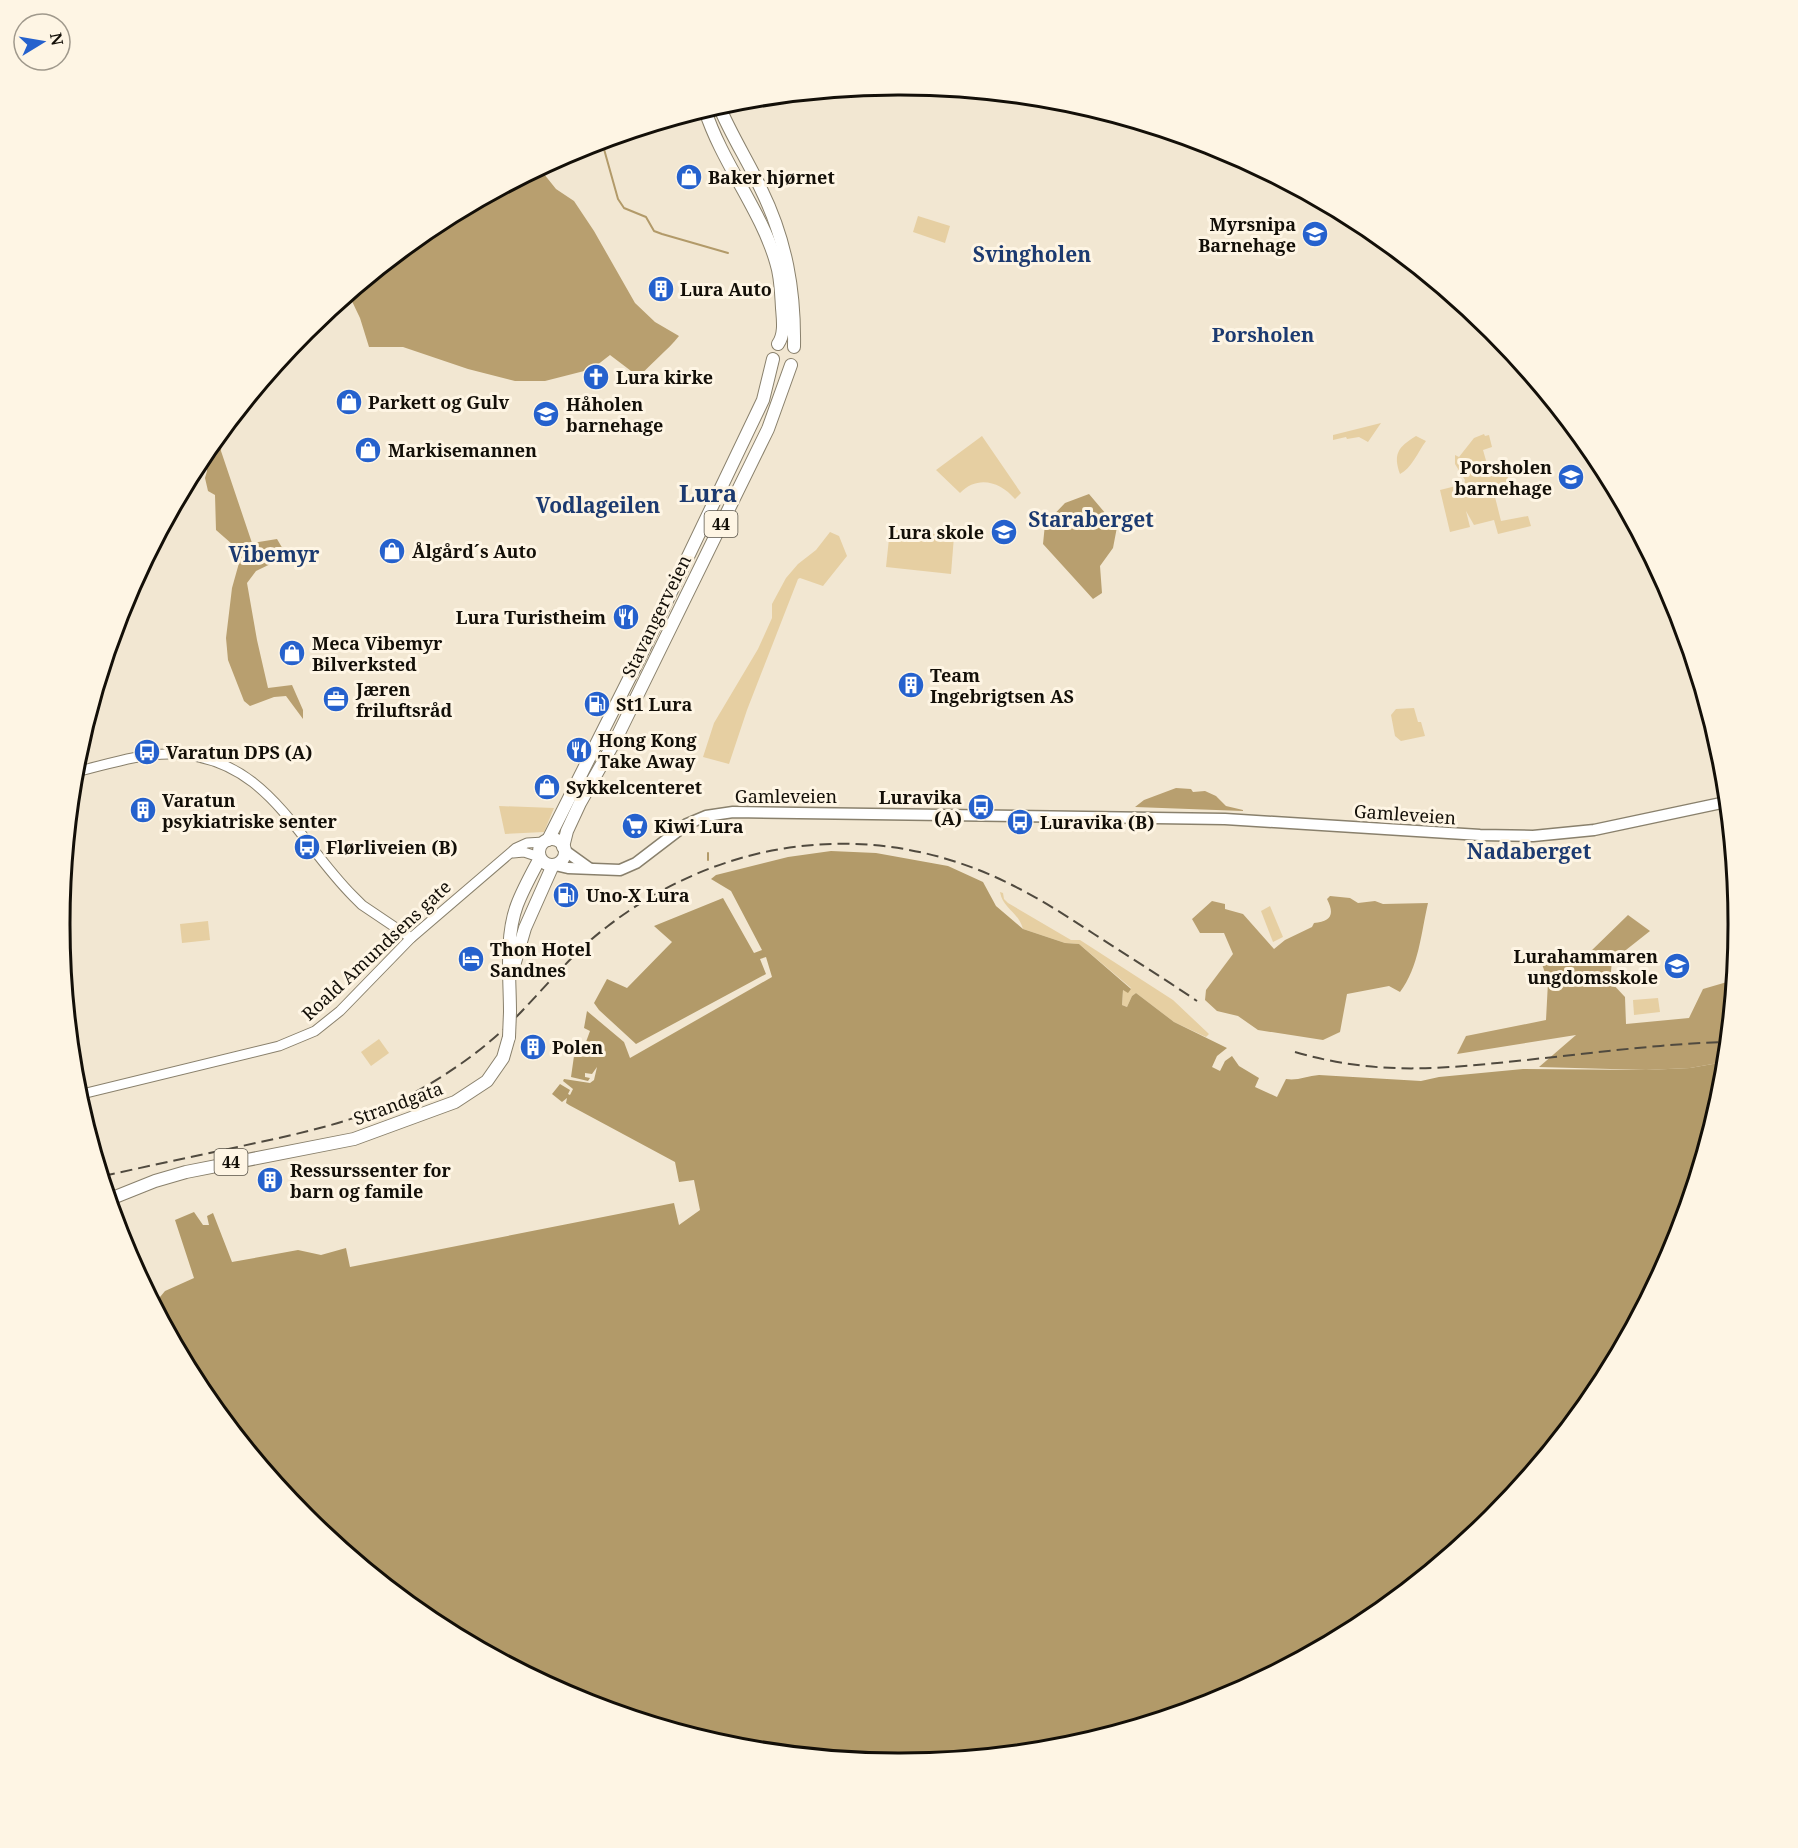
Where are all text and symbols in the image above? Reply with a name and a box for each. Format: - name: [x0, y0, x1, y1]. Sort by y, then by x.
- north arrow: [12, 12, 72, 72]
- text: N: [45, 31, 69, 48]
- shop icon: Baker hjørnet: [674, 162, 704, 192]
- place label: Baker hjørnet: [708, 165, 835, 189]
- place label: Myrsnipa Barnehage: [1198, 212, 1296, 257]
- school or university icon: Myrsnipa Barnehage: [1300, 219, 1330, 249]
- district label: Svingholen: [973, 240, 1091, 268]
- building icon: Lura Auto: [646, 274, 676, 304]
- place label: Lura Auto: [680, 277, 772, 301]
- district label: Porsholen: [1212, 321, 1314, 348]
- church icon: Lura kirke: [581, 362, 611, 392]
- place label: Lura kirke: [616, 365, 713, 389]
- shop icon: Parkett og Gulv: [334, 387, 364, 417]
- place label: Parkett og Gulv: [368, 390, 509, 414]
- place label: Håholen barnehage: [566, 392, 663, 437]
- school or university icon: Håholen barnehage: [531, 399, 561, 429]
- shop icon: Markisemannen: [353, 435, 383, 465]
- place label: Markisemannen: [388, 438, 537, 462]
- place label: Porsholen barnehage: [1455, 455, 1552, 500]
- school or university icon: Porsholen barnehage: [1556, 462, 1586, 492]
- district label: Lura: [679, 476, 737, 509]
- district label: Vodlageilen: [536, 491, 660, 519]
- district label: Staraberget: [1028, 505, 1154, 533]
- road number: 44: [704, 511, 738, 537]
- school or university icon: Lura skole: [989, 517, 1019, 547]
- place label: Lura skole: [888, 520, 984, 544]
- shop icon: Ålgård´s Auto: [377, 536, 407, 566]
- place label: Ålgård´s Auto: [412, 539, 537, 563]
- district label: Vibemyr: [228, 540, 320, 568]
- street label: Stavangerveien: [616, 551, 696, 681]
- restaurant icon: Lura Turistheim: [611, 602, 641, 632]
- place label: Lura Turistheim: [456, 605, 606, 629]
- place label: Meca Vibemyr Bilverksted: [312, 631, 443, 676]
- shop icon: Meca Vibemyr Bilverksted: [277, 638, 307, 668]
- place label: Team Ingebrigtsen AS: [930, 663, 1074, 708]
- building icon: Team Ingebrigtsen AS: [896, 670, 926, 700]
- place label: Jæren friluftsråd: [355, 677, 453, 722]
- office icon: Jæren friluftsråd: [321, 684, 351, 714]
- fuel station icon: St1 Lura: [582, 689, 612, 719]
- place label: St1 Lura: [616, 692, 692, 716]
- place label: Hong Kong Take Away: [598, 728, 697, 773]
- restaurant icon: Hong Kong Take Away: [564, 735, 594, 765]
- bus stop icon: Varatun DPS (A): [132, 737, 162, 767]
- place label: Varatun DPS (A): [166, 740, 313, 764]
- shop icon: Sykkelcenteret: [532, 772, 562, 802]
- place label: Sykkelcenteret: [566, 775, 702, 799]
- street label: Gamleveien: [735, 784, 838, 808]
- place label: Luravika (A): [879, 785, 962, 830]
- place label: Varatun psykiatriske senter: [162, 788, 338, 833]
- bus stop icon: Luravika (A): [966, 792, 996, 822]
- building icon: Varatun psykiatriske senter: [128, 795, 158, 825]
- street label: Gamleveien: [1353, 798, 1457, 830]
- bus stop icon: Luravika (B): [1005, 807, 1035, 837]
- place label: Luravika (B): [1040, 810, 1154, 834]
- supermarket icon: Kiwi Lura: [620, 811, 650, 841]
- place label: Kiwi Lura: [654, 814, 744, 838]
- bus stop icon: Flørliveien (B): [292, 832, 322, 862]
- place label: Flørliveien (B): [326, 835, 458, 859]
- district label: Nadaberget: [1467, 837, 1592, 865]
- street label: Roald Amundsens gate: [296, 875, 456, 1025]
- fuel station icon: Uno-X Lura: [551, 880, 581, 910]
- place label: Uno-X Lura: [586, 883, 690, 907]
- place label: Thon Hotel Sandnes: [490, 937, 592, 982]
- hotel icon: Thon Hotel Sandnes: [456, 944, 486, 974]
- place label: Lurahammaren ungdomsskole: [1514, 944, 1658, 989]
- school or university icon: Lurahammaren ungdomsskole: [1662, 951, 1692, 981]
- building icon: Polen: [518, 1032, 548, 1062]
- place label: Polen: [552, 1035, 603, 1059]
- street label: Strandgata: [350, 1076, 446, 1130]
- road number: 44: [214, 1149, 248, 1175]
- place label: Ressurssenter for barn og famile: [290, 1158, 452, 1203]
- building icon: Ressurssenter for barn og famile: [255, 1165, 285, 1195]

